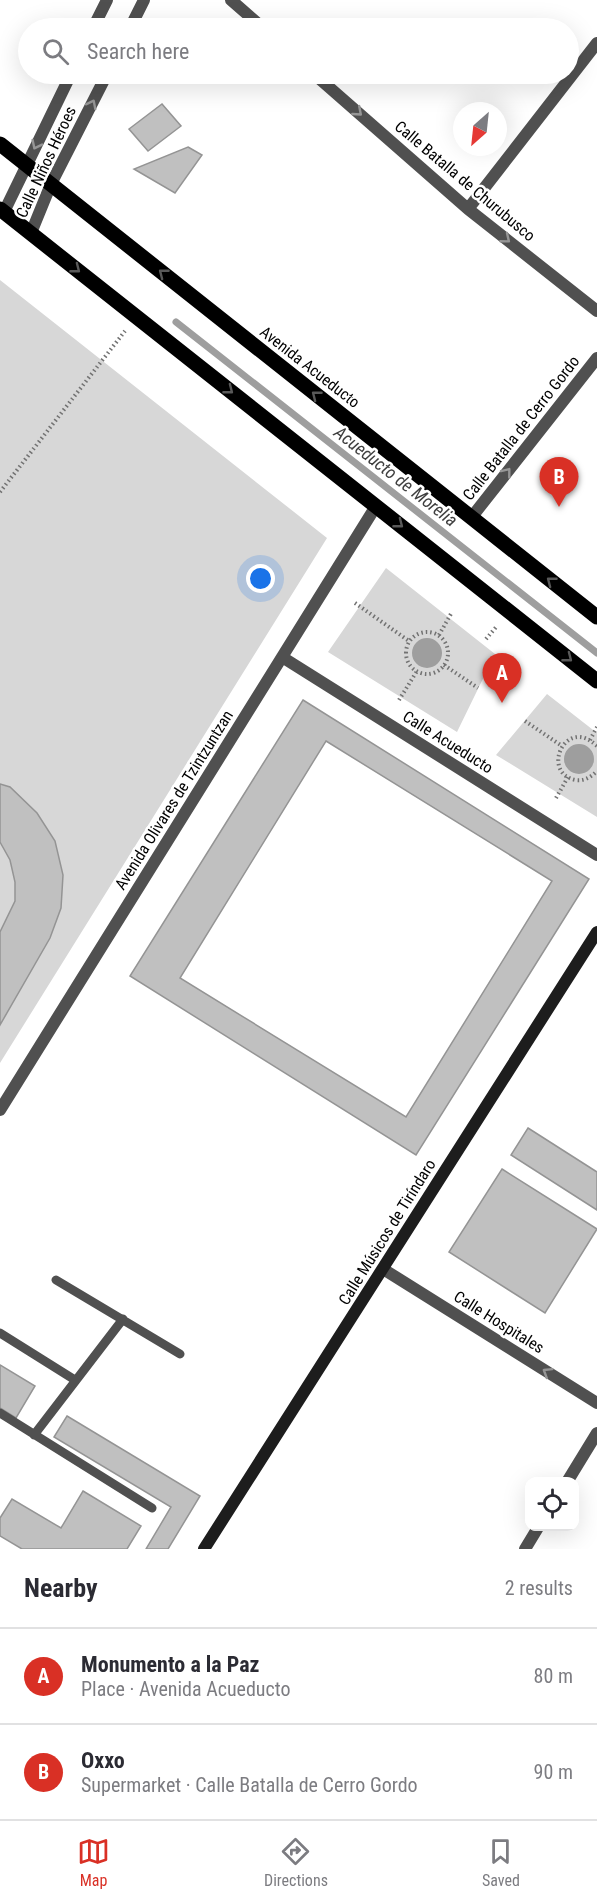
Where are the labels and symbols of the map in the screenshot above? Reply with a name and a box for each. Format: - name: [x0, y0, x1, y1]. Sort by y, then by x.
- one-way arrow: [85, 100, 96, 110]
- north arrow: [453, 102, 507, 156]
- street label: Calle Niños Héroes: [12, 103, 80, 221]
- one-way arrow: [351, 105, 362, 116]
- street label: Calle Batalla de Churubusco: [391, 117, 539, 245]
- one-way arrow: [31, 138, 43, 149]
- one-way arrow: [499, 232, 510, 243]
- one-way arrow: [70, 261, 81, 272]
- one-way arrow: [159, 270, 170, 281]
- street label: Avenida Acueducto: [256, 322, 364, 412]
- street label: Calle Batalla de Cerro Gordo: [459, 352, 583, 504]
- one-way arrow: [223, 382, 234, 393]
- one-way arrow: [312, 391, 323, 402]
- water label: Acueducto de Morelia: [329, 421, 462, 531]
- pin: B: [540, 458, 578, 507]
- one-way arrow: [500, 467, 511, 478]
- one-way arrow: [392, 517, 403, 528]
- your location: [246, 564, 275, 593]
- one-way arrow: [547, 577, 558, 588]
- one-way arrow: [561, 651, 572, 662]
- pin: A: [482, 654, 522, 703]
- street label: Avenida Olivares de Tzintzuntzan: [111, 707, 237, 893]
- street label: Calle Acueducto: [399, 707, 497, 777]
- street label: Calle Músicos de Tiríndaro: [334, 1156, 440, 1308]
- street label: Calle Hospitales: [450, 1287, 548, 1357]
- one-way arrow: [543, 1368, 554, 1379]

